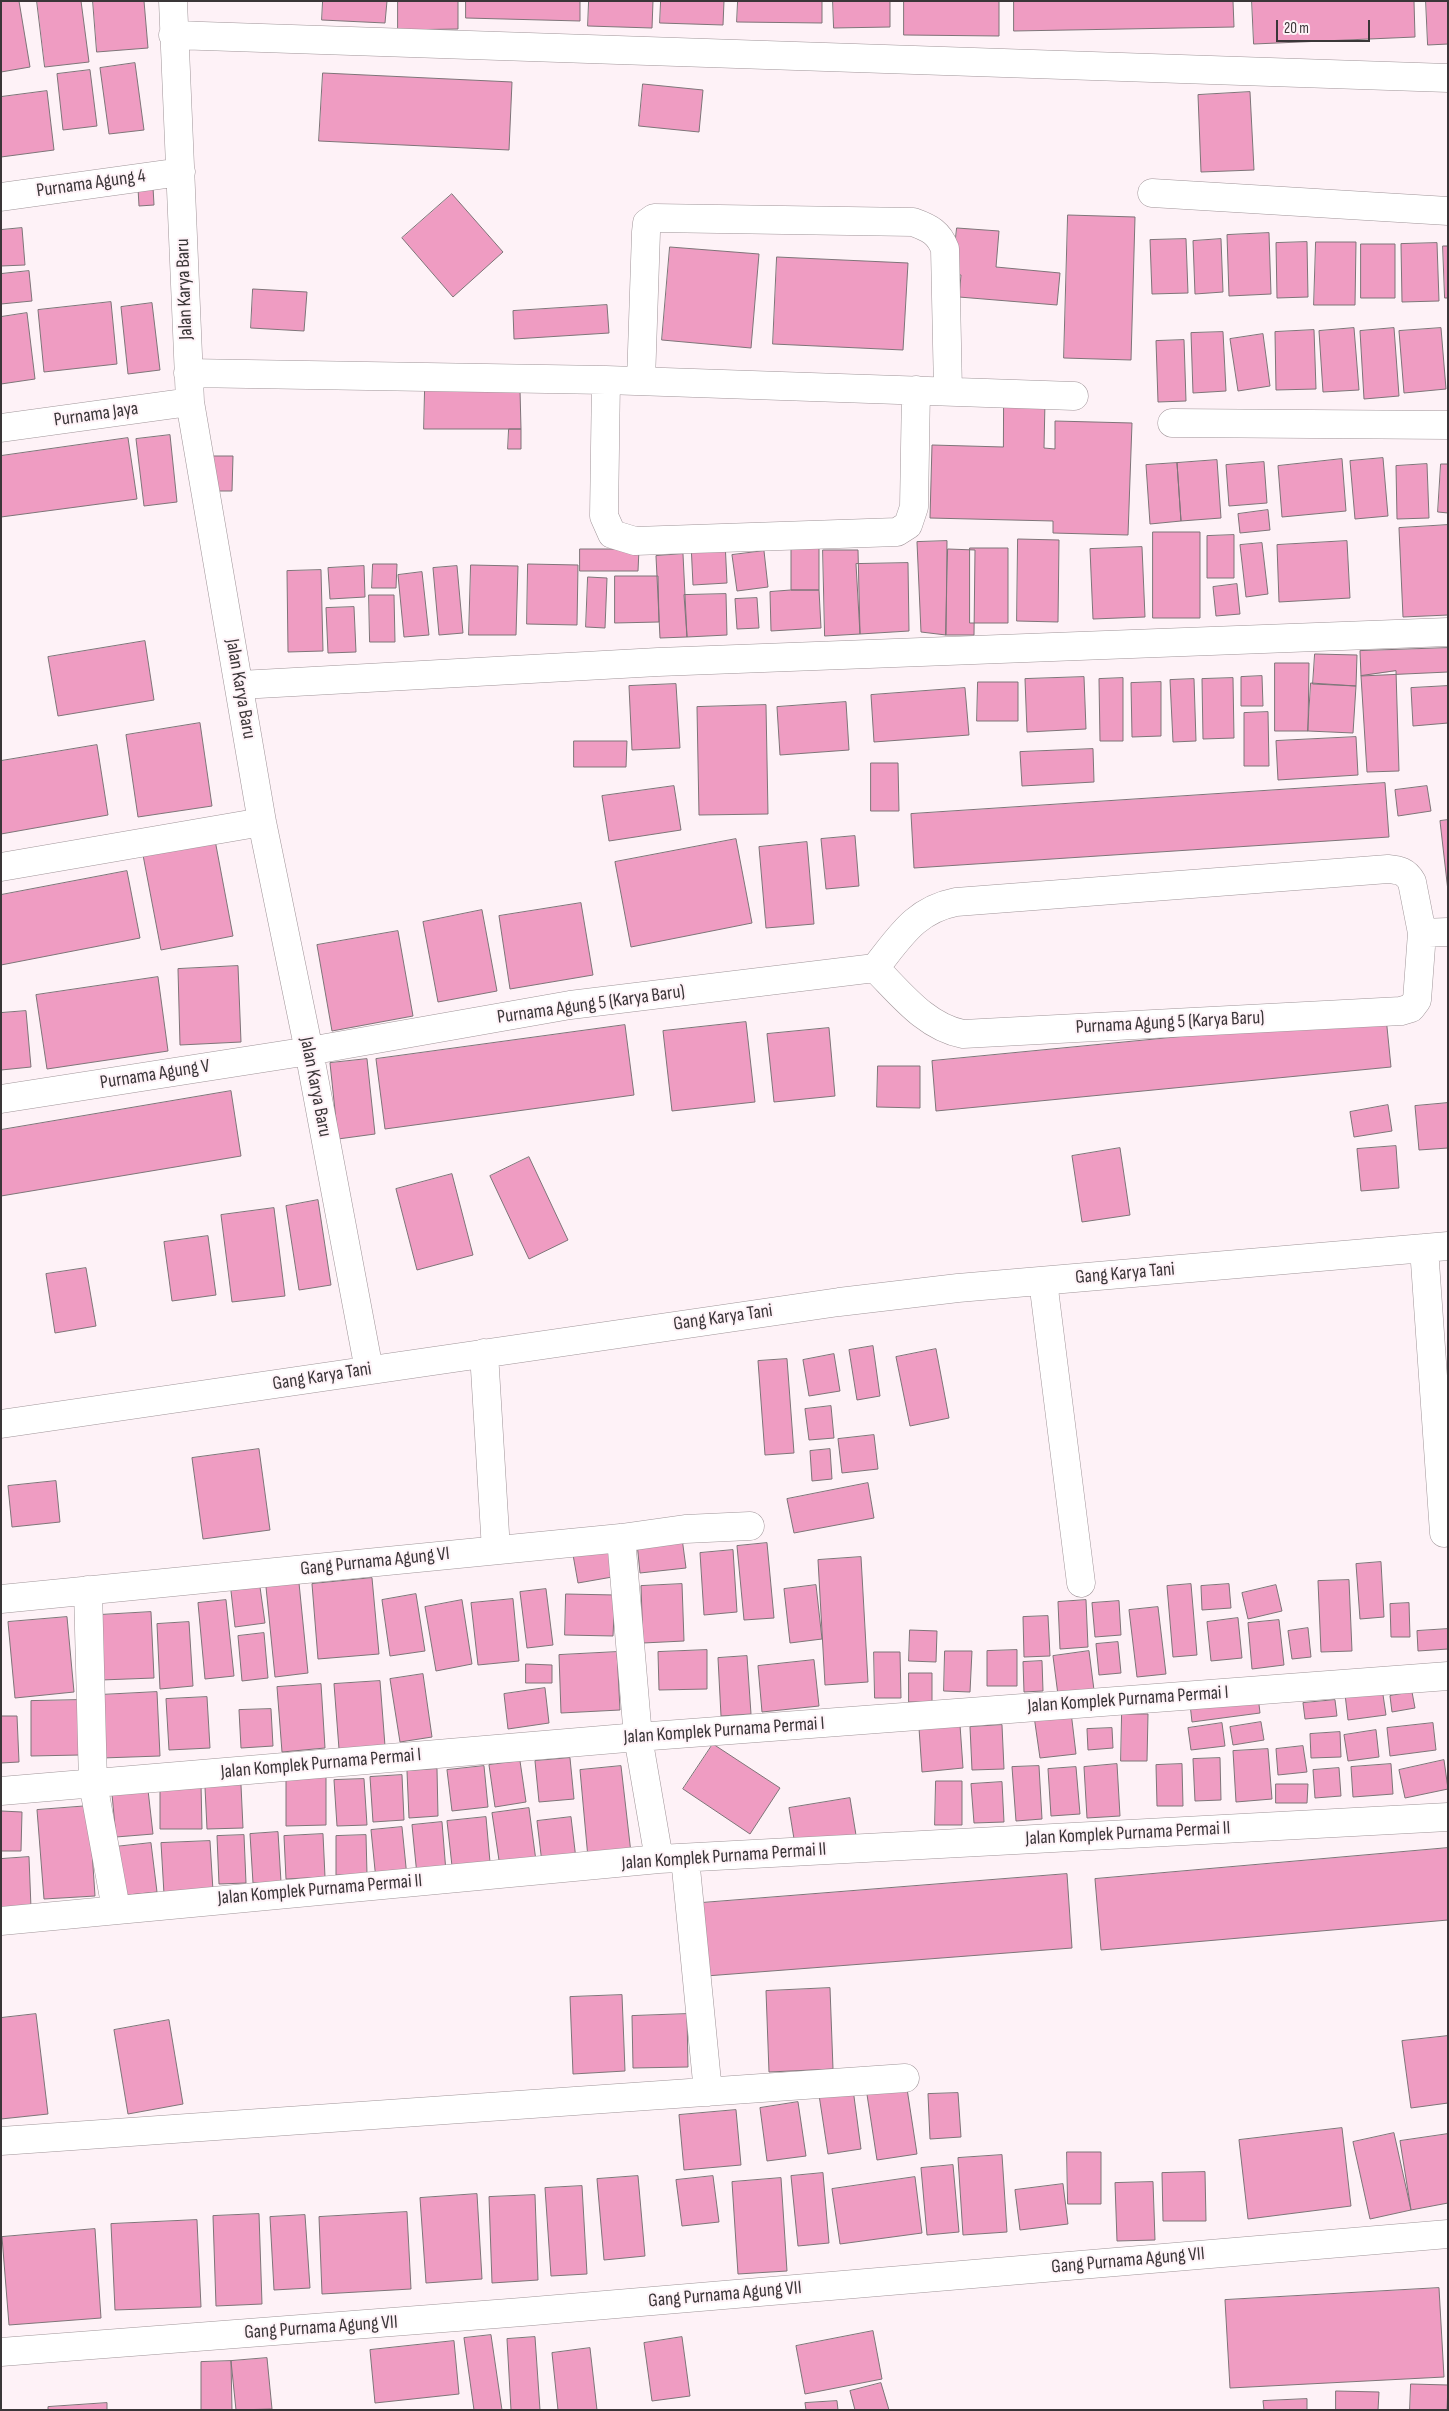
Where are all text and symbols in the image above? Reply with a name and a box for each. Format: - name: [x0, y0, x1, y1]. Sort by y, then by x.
- scale bar: [1279, 10, 1373, 42]
- text: 20 m: [1284, 19, 1309, 38]
- street label: Purnama Agung 4: [35, 165, 147, 203]
- street label: Jalan Karya Baru: [172, 238, 198, 340]
- street label: Purnama Jaya: [52, 398, 140, 432]
- street label: Jalan Karya Baru: [220, 637, 260, 741]
- street label: Purnama Agung 5 (Karya Baru): [496, 981, 686, 1029]
- street label: Purnama Agung 5 (Karya Baru): [1075, 1007, 1265, 1039]
- street label: Jalan Karya Baru: [294, 1035, 336, 1139]
- street label: Purnama Agung V: [99, 1055, 211, 1095]
- street label: Gang Karya Tani: [1074, 1258, 1176, 1290]
- street label: Gang Karya Tani: [672, 1300, 774, 1336]
- street label: Gang Karya Tani: [271, 1358, 373, 1396]
- street label: Gang Purnama Agung VI: [299, 1543, 451, 1581]
- street label: Jalan Komplek Purnama Permai I: [1027, 1682, 1229, 1718]
- street label: Jalan Komplek Purnama Permai I: [623, 1713, 825, 1749]
- street label: Jalan Komplek Purnama Permai I: [220, 1744, 422, 1784]
- street label: Jalan Komplek Purnama Permai II: [1025, 1817, 1231, 1851]
- street label: Jalan Komplek Purnama Permai II: [621, 1838, 827, 1876]
- street label: Jalan Komplek Purnama Permai II: [217, 1870, 423, 1910]
- street label: Gang Purnama Agung VII: [1050, 2243, 1206, 2279]
- street label: Gang Purnama Agung VII: [647, 2277, 803, 2313]
- street label: Gang Purnama Agung VII: [244, 2311, 398, 2345]

